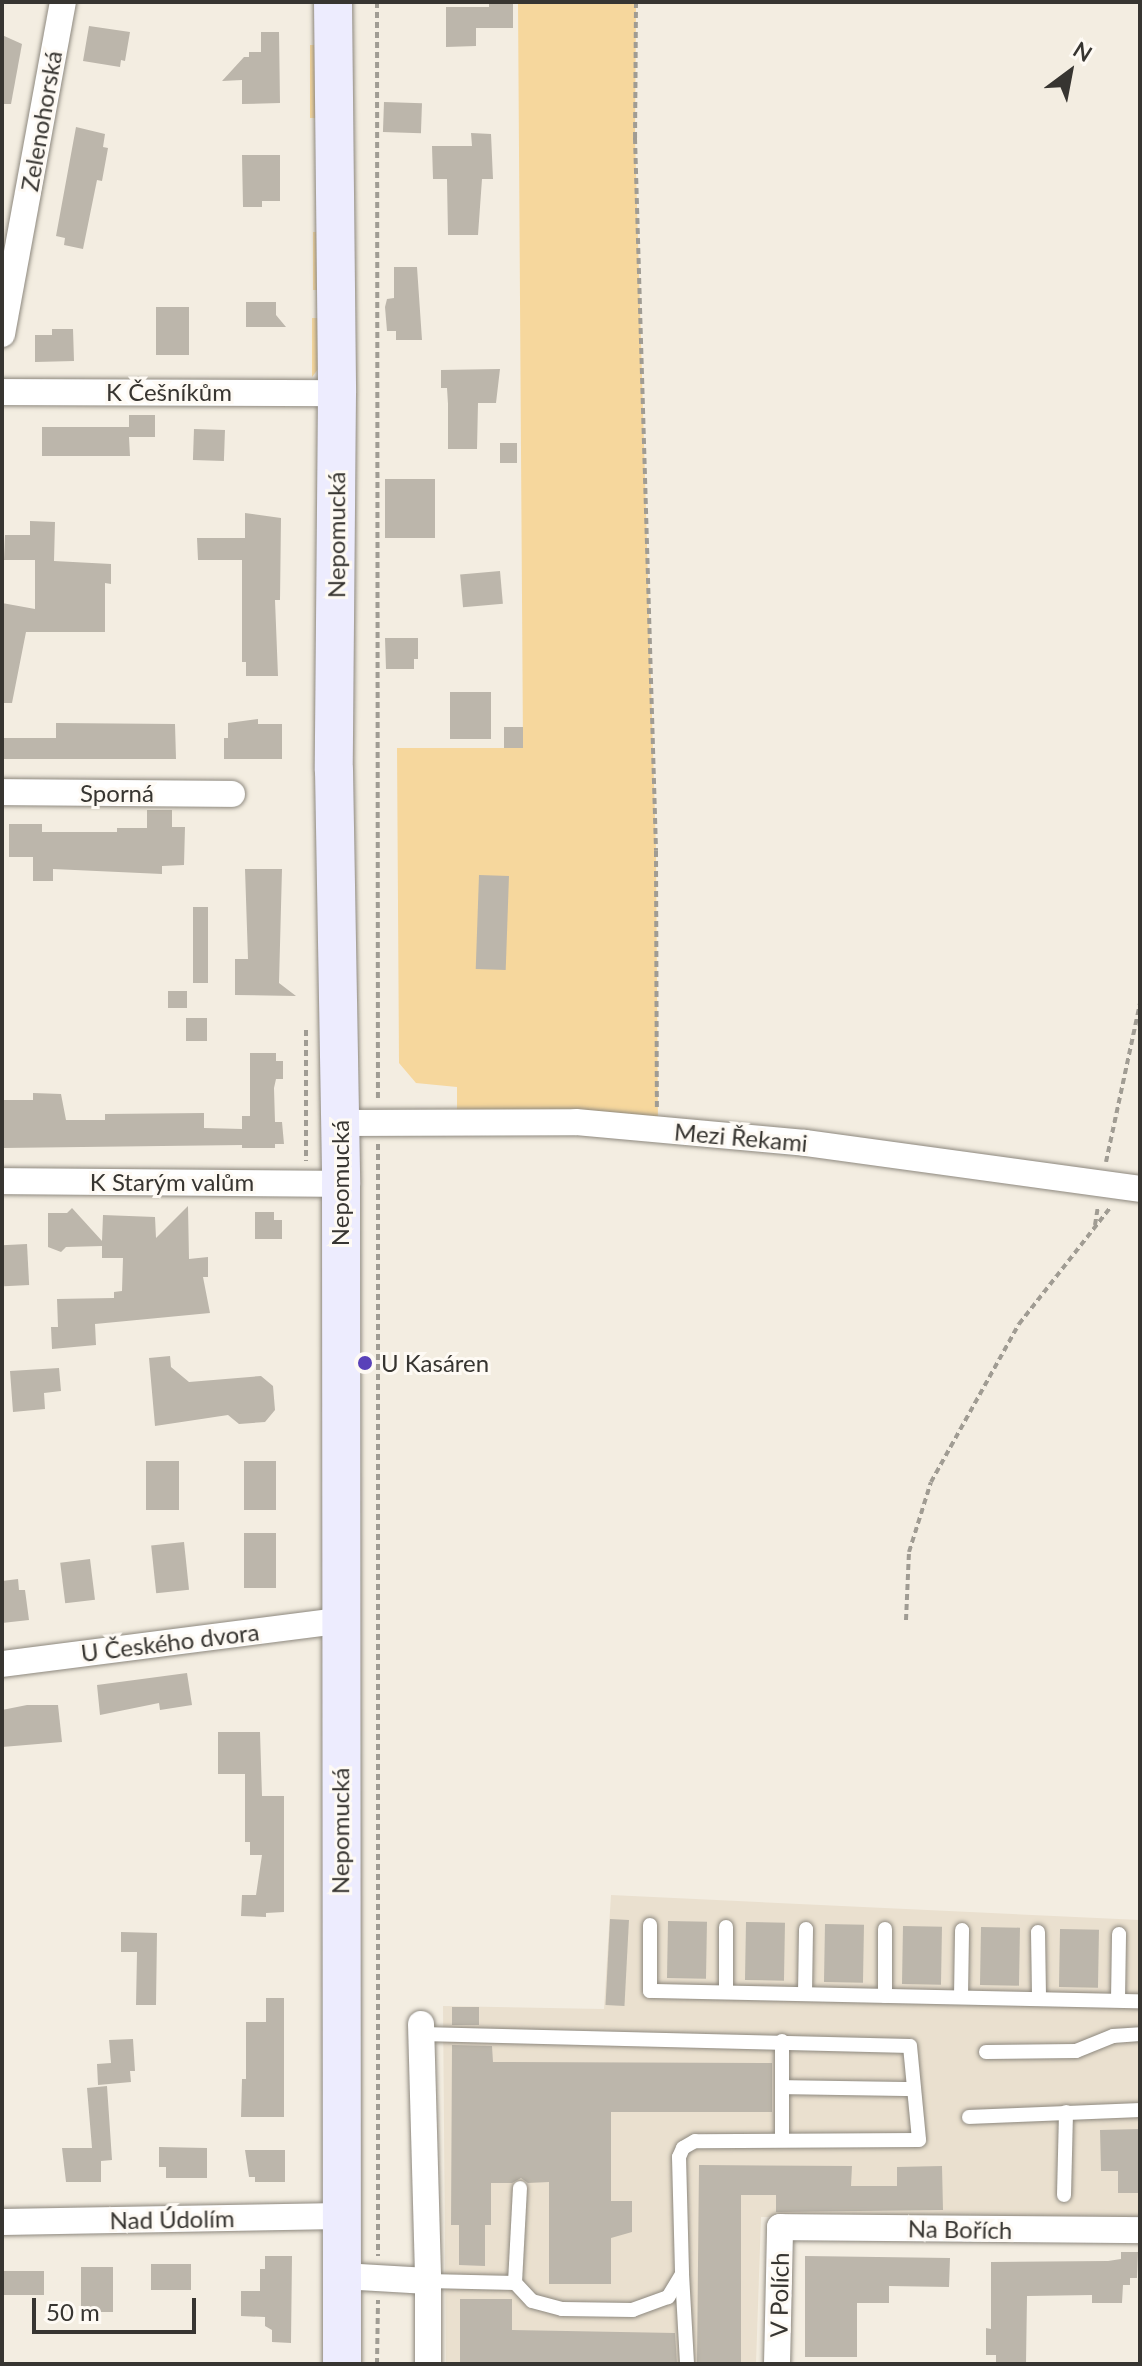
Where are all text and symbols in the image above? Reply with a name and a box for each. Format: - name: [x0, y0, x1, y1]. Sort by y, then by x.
- north arrow: [1030, 32, 1110, 112]
- text: N: [1069, 35, 1097, 67]
- street label: Zelenohorská: [14, 49, 68, 193]
- street label: K Češníkům: [106, 378, 232, 406]
- street label: Nepomucká: [322, 472, 350, 598]
- street label: Sporná: [80, 779, 154, 807]
- street label: Mezi Řekami: [673, 1117, 809, 1157]
- street label: Nepomucká: [326, 1120, 354, 1246]
- street label: K Starým valům: [90, 1168, 254, 1196]
- place label: U Kasáren: [381, 1349, 489, 1377]
- marker: U Kasáren: [356, 1354, 374, 1372]
- street label: U Českého dvora: [79, 1617, 261, 1667]
- street label: Nepomucká: [326, 1768, 354, 1894]
- street label: Nad Údolím: [109, 2204, 235, 2234]
- street label: Na Bořích: [908, 2214, 1012, 2244]
- street label: V Polích: [764, 2252, 794, 2338]
- scale bar: [36, 2282, 200, 2332]
- text: 50 m: [46, 2297, 100, 2326]

